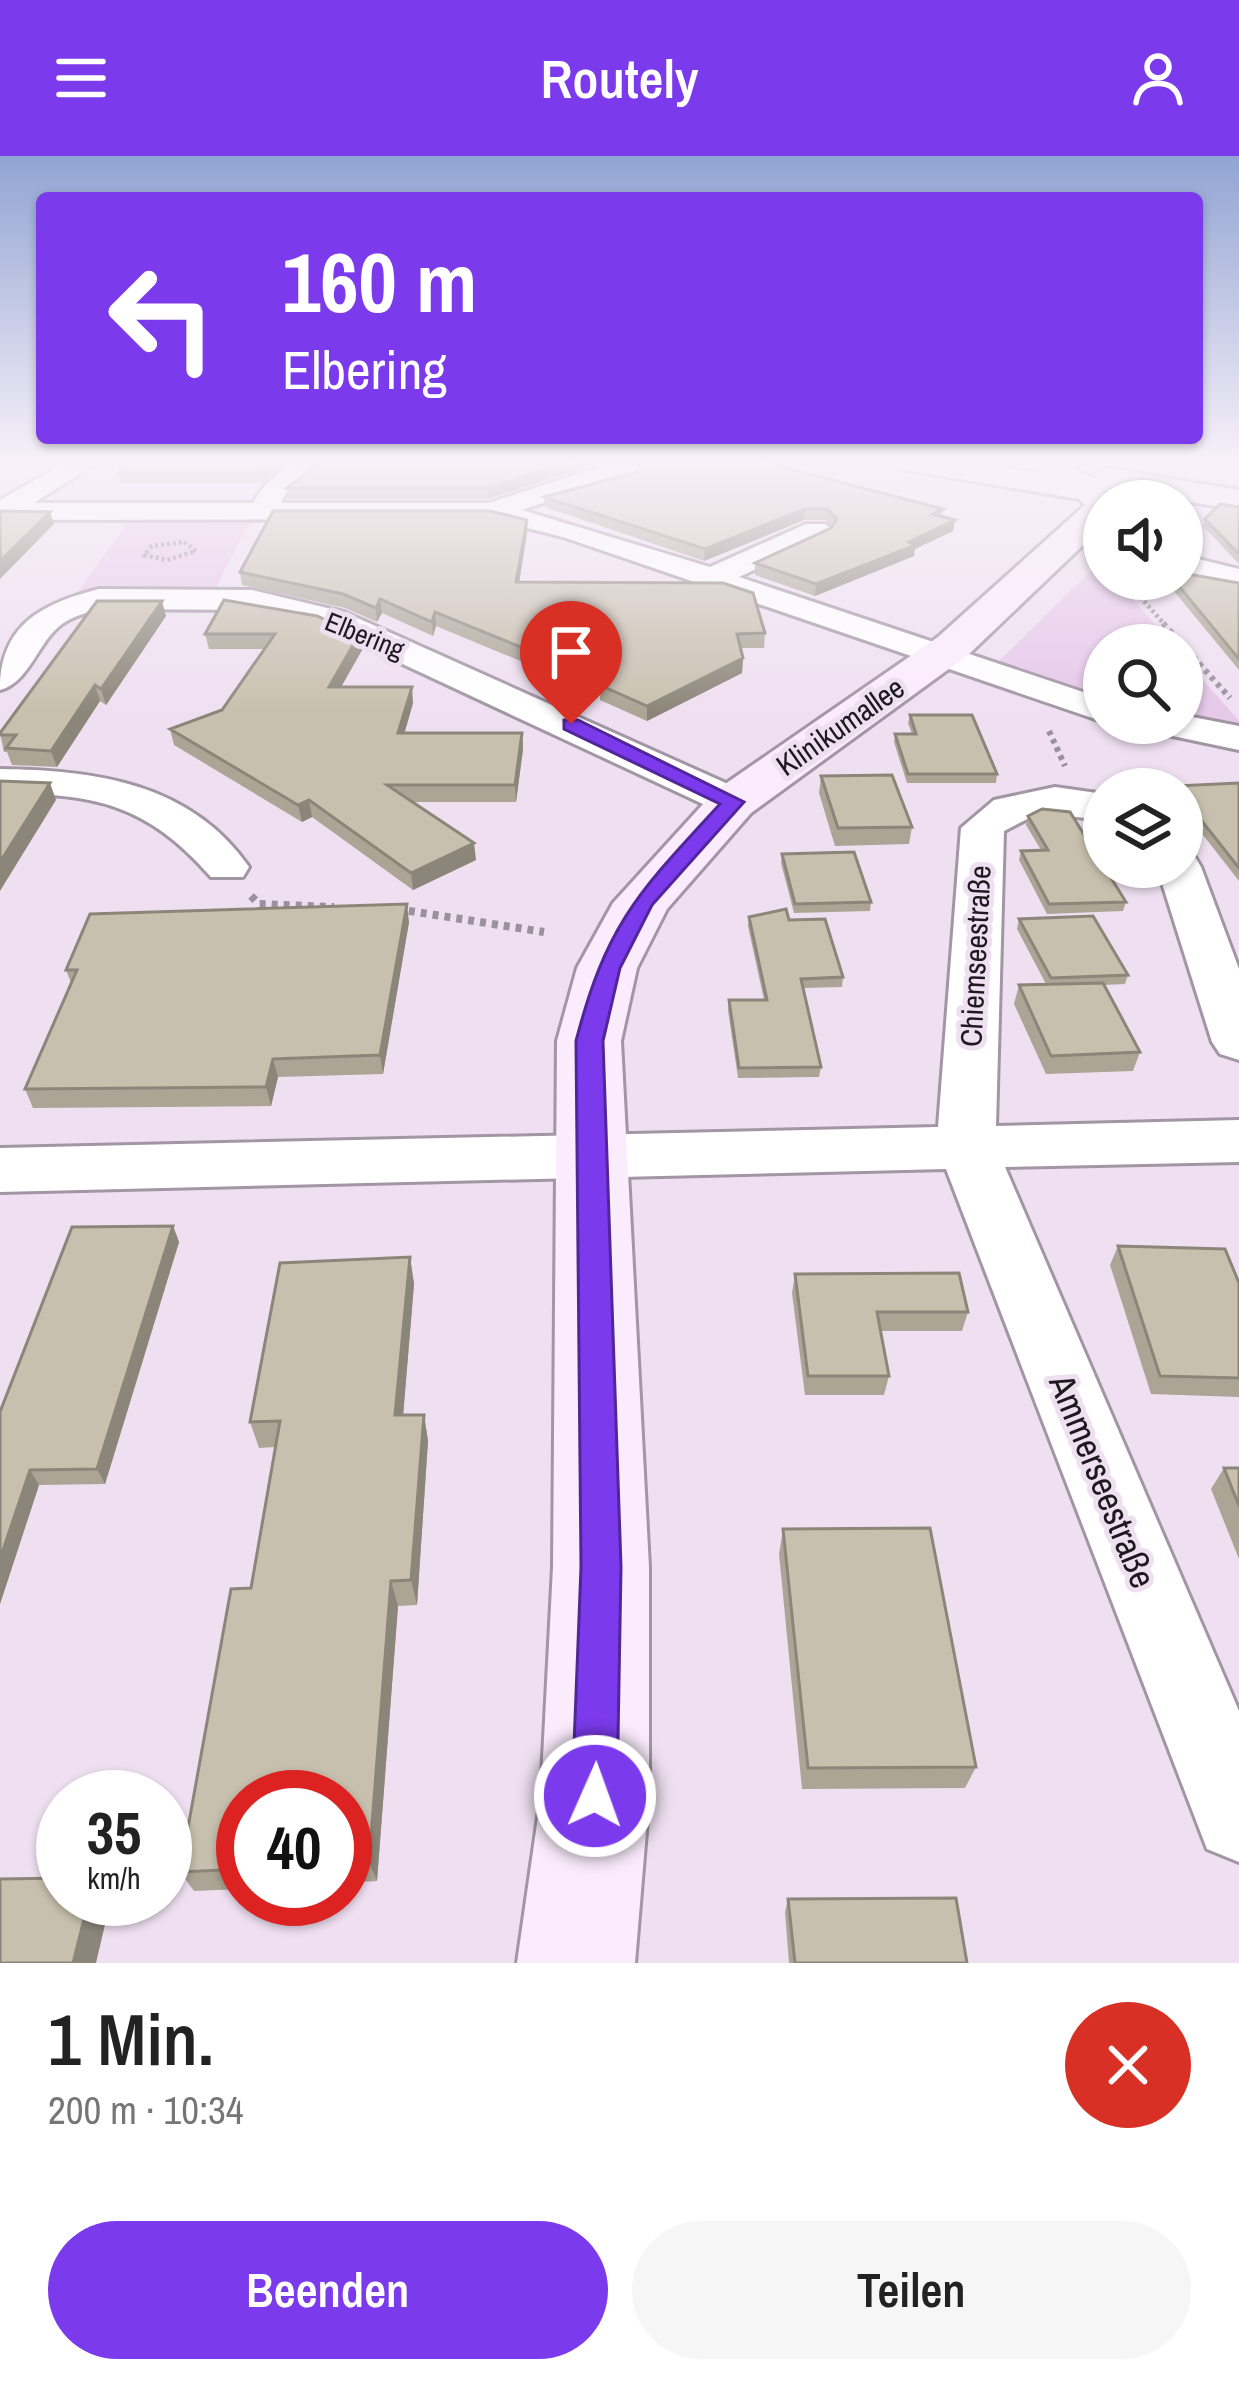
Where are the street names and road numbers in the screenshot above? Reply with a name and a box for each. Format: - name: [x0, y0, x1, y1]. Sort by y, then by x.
- street label: Elbering: [320, 603, 411, 667]
- street label: Klinikumallee: [768, 667, 912, 785]
- street label: Chiemseestraße: [950, 864, 1000, 1048]
- street label: Ammerseestraße: [1038, 1366, 1168, 1595]

